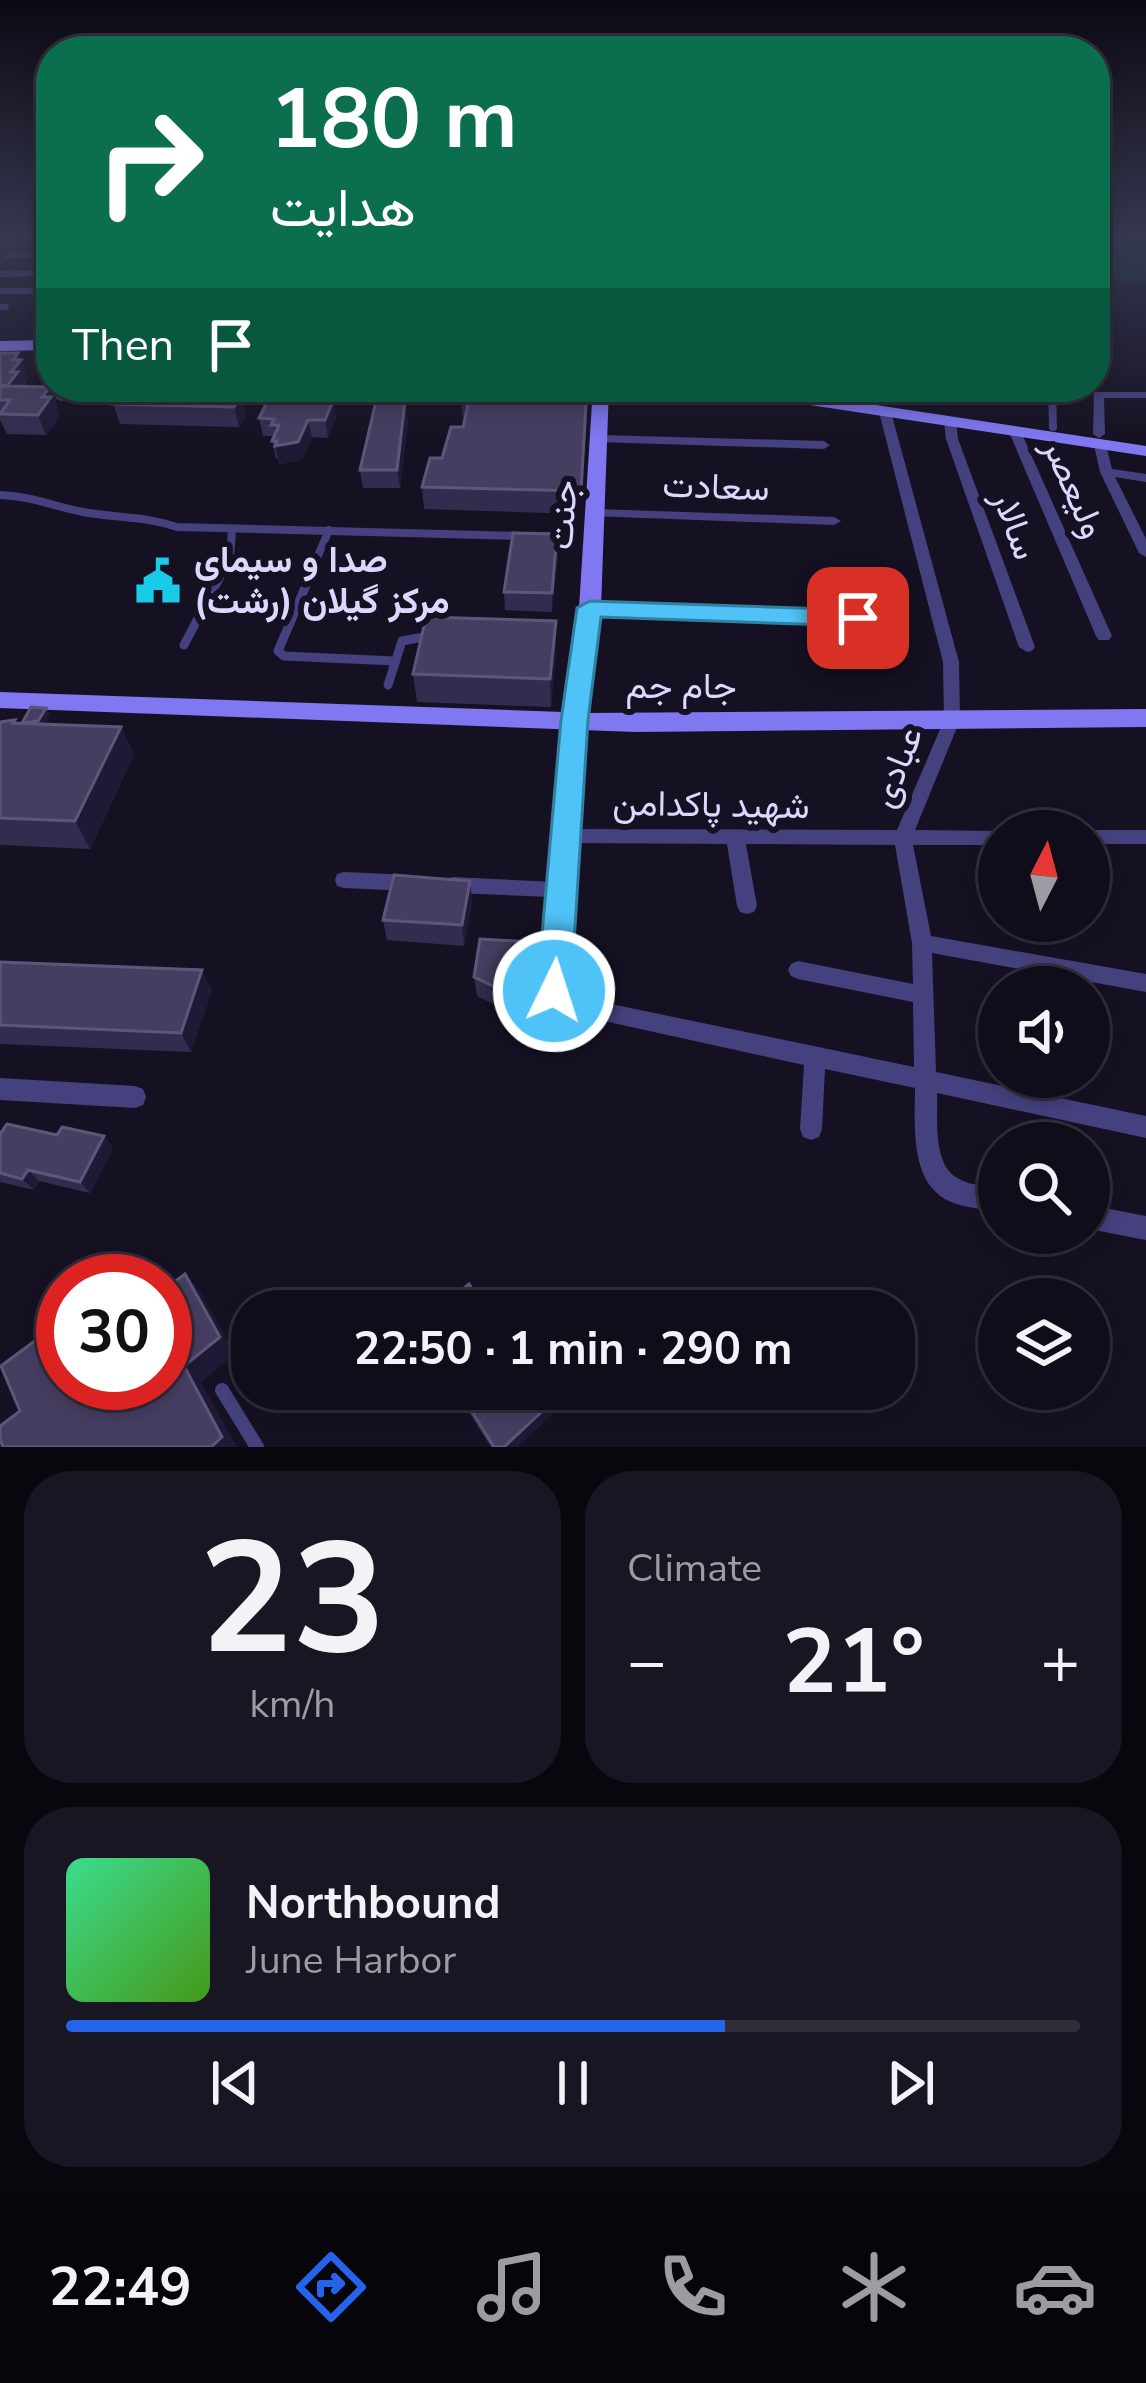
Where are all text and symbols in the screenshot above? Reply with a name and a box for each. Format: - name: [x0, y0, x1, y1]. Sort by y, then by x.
- text: 180 m: [270, 62, 518, 177]
- icon: right: [72, 84, 228, 240]
- text: هدایت: [270, 171, 416, 245]
- icon: arrive: [198, 312, 264, 378]
- text: Then: [72, 315, 174, 376]
- street label: ولیعصر: [1030, 429, 1118, 546]
- street label: سعادت: [662, 461, 770, 513]
- street label: جنت: [536, 479, 590, 551]
- street label: سالار: [980, 483, 1050, 567]
- place label: صدا و سیمای مرکز گیلان (رشت): [194, 536, 450, 626]
- public building icon: صدا و سیمای مرکز گیلان (رشت): [133, 556, 183, 606]
- pin: [807, 567, 909, 669]
- icon: arrive: [825, 585, 891, 651]
- street label: جام جم: [625, 662, 737, 711]
- street label: عبادی: [859, 719, 935, 815]
- street label: شهید پاکدامن: [612, 779, 810, 831]
- north arrow: [978, 810, 1110, 942]
- map controls: [978, 810, 1110, 1410]
- position arrow: [491, 928, 617, 1054]
- button: sound: [978, 966, 1110, 1098]
- button: search: [978, 1122, 1110, 1254]
- speed limit sign: 30: [36, 1254, 192, 1410]
- button: layers: [978, 1278, 1110, 1410]
- text: 22:50 · 1 min · 290 m: [353, 1319, 793, 1380]
- text: 23: [199, 1493, 386, 1706]
- text: Climate: [627, 1542, 762, 1595]
- text: 21°: [782, 1601, 925, 1724]
- text: −: [627, 1617, 667, 1707]
- text: +: [1040, 1617, 1080, 1707]
- text: km/h: [250, 1678, 335, 1731]
- text: Northbound: [246, 1873, 500, 1934]
- text: June Harbor: [246, 1934, 456, 1987]
- icon: previous: [202, 2050, 268, 2116]
- icon: pause: [540, 2050, 606, 2116]
- icon: next: [878, 2050, 944, 2116]
- icon: directions: [289, 2245, 373, 2329]
- icon: music: [470, 2245, 554, 2329]
- icon: phone: [651, 2245, 735, 2329]
- icon: climate: [832, 2245, 916, 2329]
- icon: car: [1013, 2245, 1097, 2329]
- text: 22:49: [49, 2250, 192, 2324]

